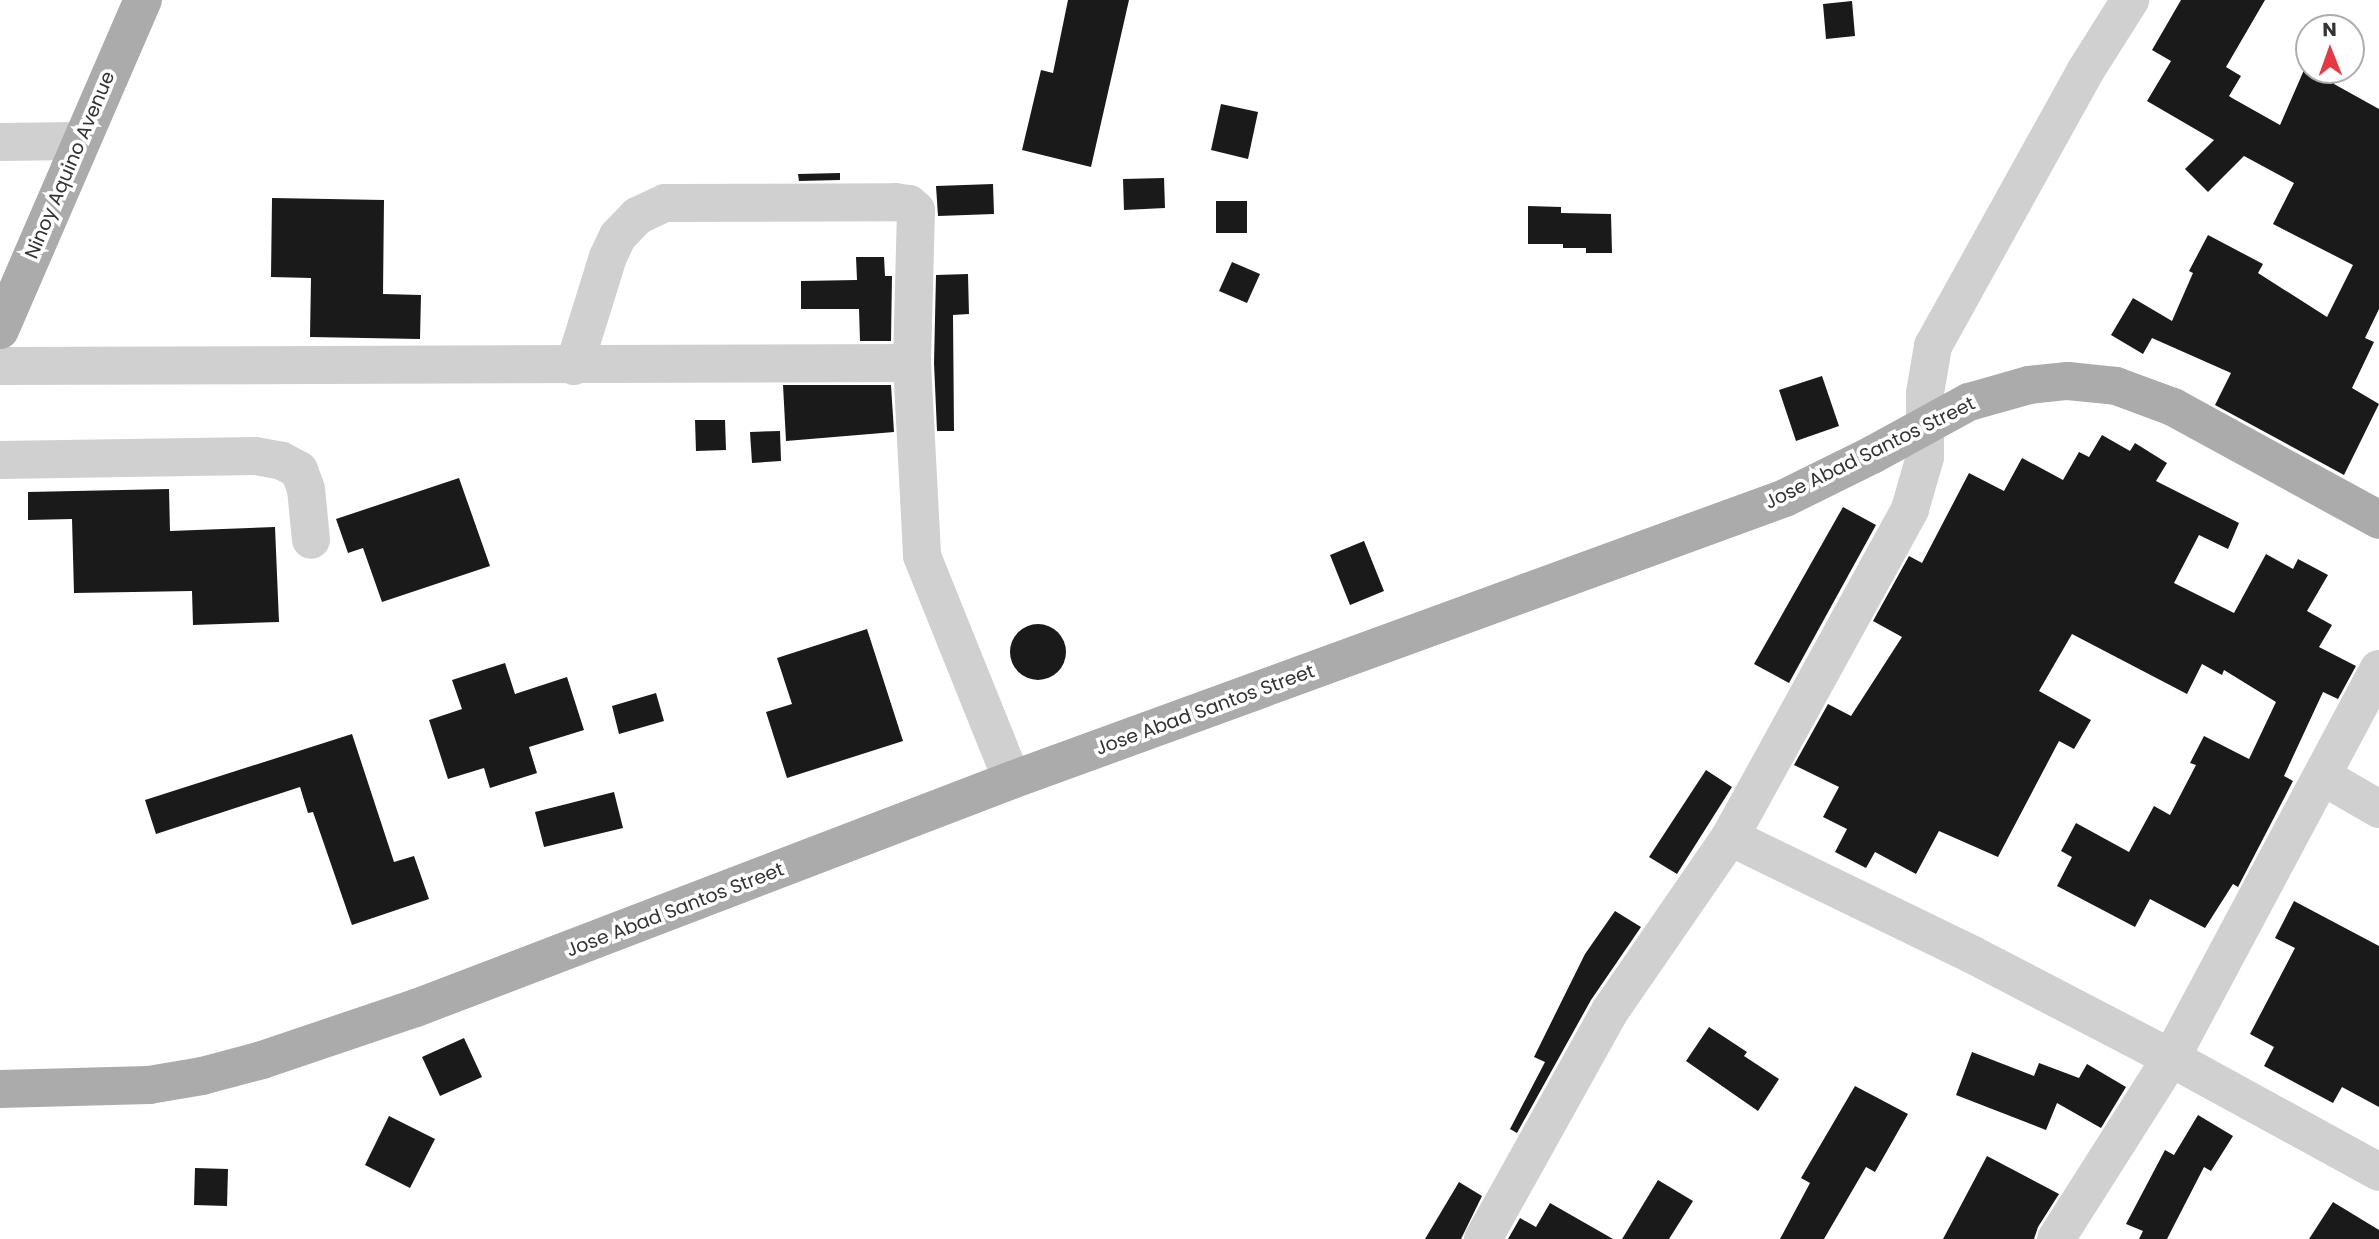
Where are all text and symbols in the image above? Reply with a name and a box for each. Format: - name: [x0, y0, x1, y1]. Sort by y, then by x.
- north arrow: [2295, 14, 2365, 84]
- text: N: [2322, 16, 2337, 43]
- street label: Ninoy Aquino Avenue: [20, 68, 120, 262]
- street label: Jose Abad Santos Street: [1761, 392, 1979, 514]
- street label: Jose Abad Santos Street: [1092, 660, 1318, 760]
- street label: Jose Abad Santos Street: [563, 858, 787, 962]

